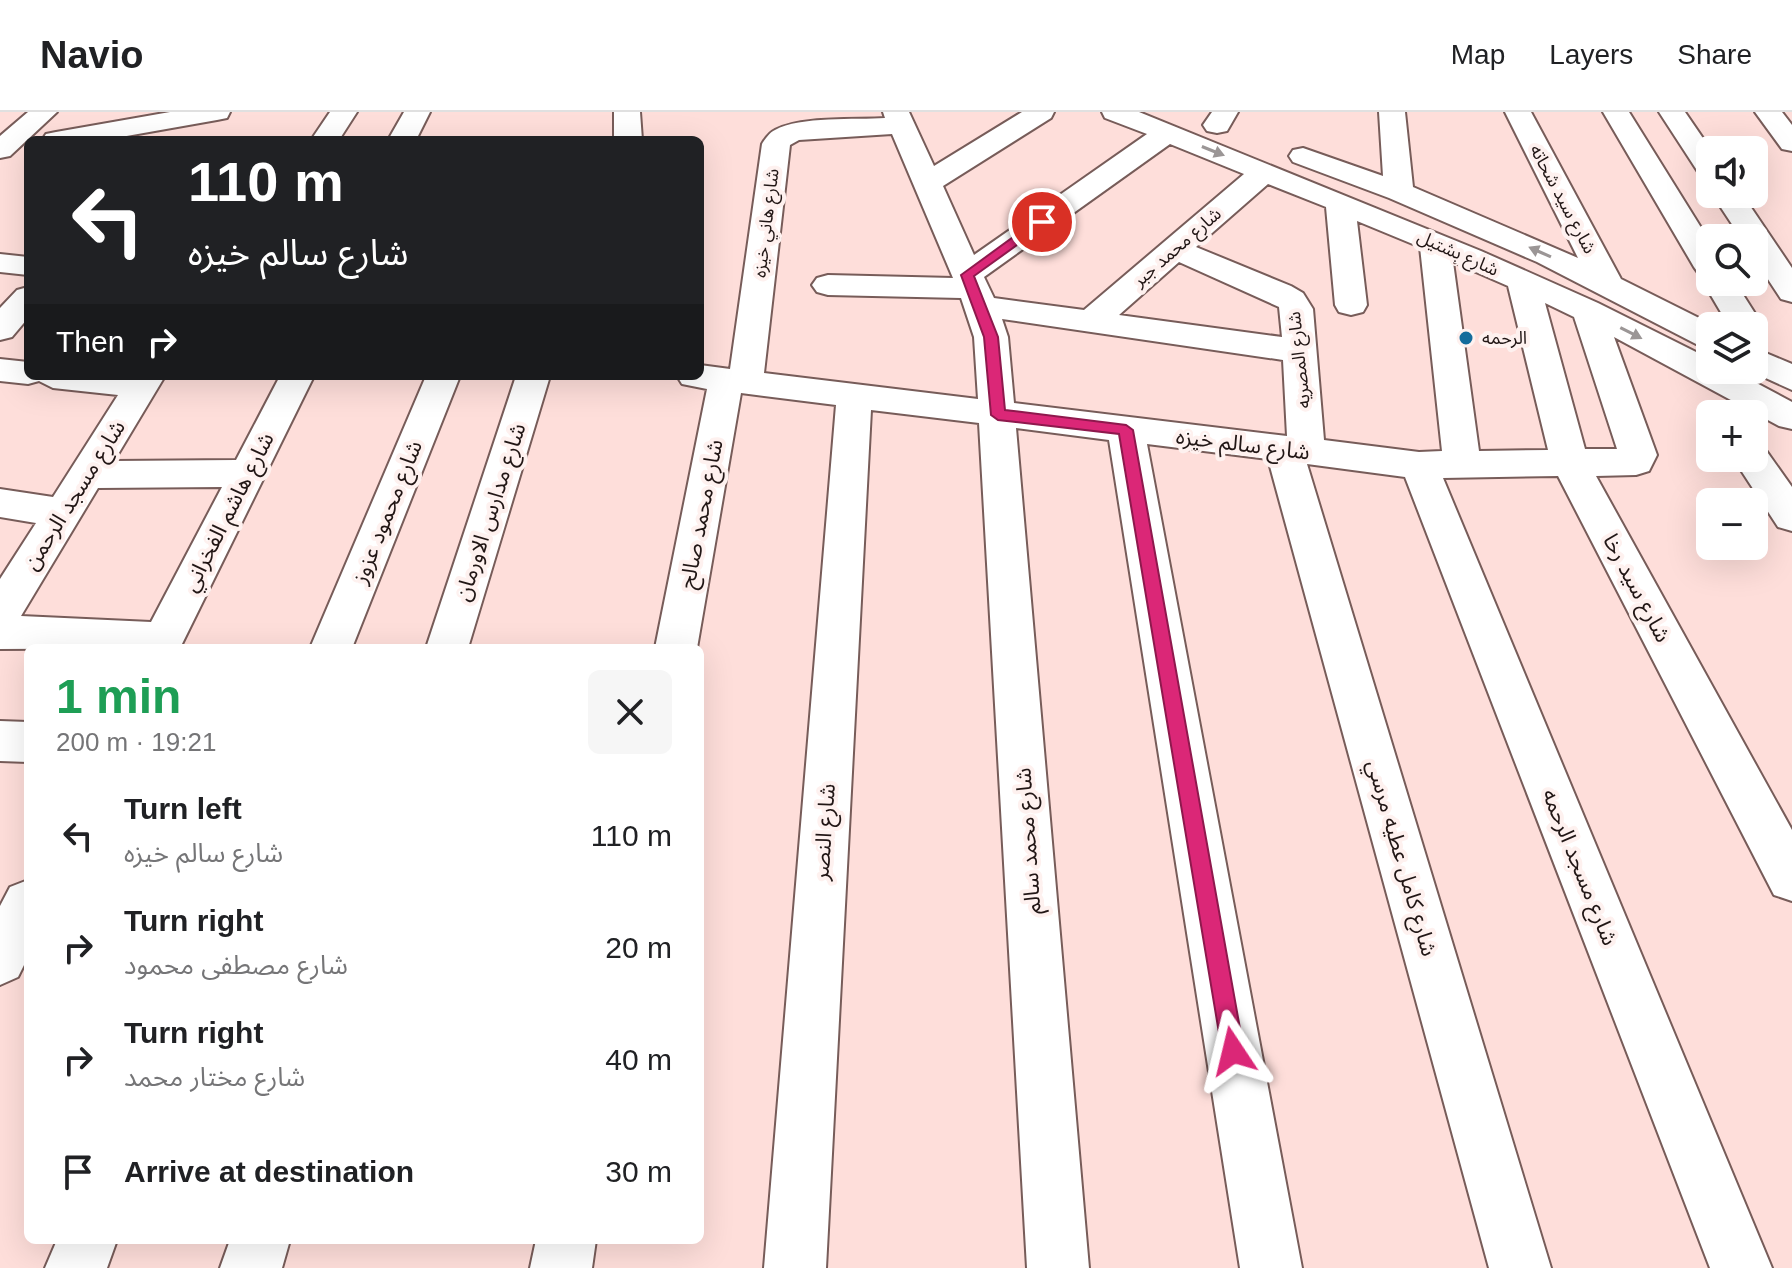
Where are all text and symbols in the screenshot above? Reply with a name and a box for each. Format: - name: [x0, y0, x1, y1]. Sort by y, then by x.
- text: Navio: [40, 34, 143, 76]
- text: Map: [1451, 39, 1505, 70]
- text: Layers: [1549, 39, 1633, 70]
- text: Share: [1677, 39, 1752, 70]
- map controls: [1696, 136, 1768, 560]
- button: sound: [1696, 136, 1768, 208]
- street label: شارع سيد شحاته: [1522, 141, 1600, 259]
- one-way arrow: [1201, 145, 1225, 158]
- text: 110 m: [188, 150, 344, 213]
- street label: شارع هاني خيزه: [749, 167, 787, 279]
- icon: left: [56, 168, 160, 272]
- pin: [1008, 188, 1076, 256]
- icon: arrive: [1020, 200, 1064, 244]
- street label: شارع محمد جبر: [1128, 203, 1228, 294]
- button: search: [1696, 224, 1768, 296]
- street label: شارع بشتيل: [1413, 226, 1502, 283]
- text: شارع سالم خيزه: [188, 232, 409, 273]
- one-way arrow: [1528, 245, 1552, 259]
- street label: شارع المصريه: [1284, 310, 1318, 409]
- button: layers: [1696, 312, 1768, 384]
- icon: right: [140, 320, 184, 364]
- text: Then: [56, 325, 124, 358]
- one-way arrow: [1620, 326, 1643, 340]
- place label: الرحمه: [1482, 328, 1527, 349]
- marker: الرحمه: [1457, 329, 1475, 347]
- button: +: [1696, 400, 1768, 472]
- street label: شارع مسجد الرحمن: [18, 416, 133, 577]
- street label: شارع مدارس الاورمان: [449, 420, 534, 605]
- street label: شارع سالم خيزه: [1174, 423, 1311, 469]
- street label: شارع هاشم الفخراني: [177, 428, 283, 598]
- street label: شارع محمود عزوز: [347, 437, 431, 590]
- street label: شارع محمد صالح: [674, 437, 732, 591]
- button: −: [1696, 488, 1768, 560]
- street label: شارع سيد رخا: [1595, 530, 1676, 648]
- text: 1 min: [56, 670, 181, 723]
- button: close: [588, 670, 672, 754]
- text: 200 m · 19:21: [56, 727, 216, 757]
- street label: شارع كامل عطيه مرسي: [1358, 757, 1442, 960]
- street label: شارع محمد سالم: [1010, 767, 1050, 915]
- street label: شارع النصر: [808, 783, 844, 883]
- street label: شارع مسجد الرحمه: [1534, 785, 1623, 950]
- text: Turn left: [124, 792, 242, 825]
- icon: left: [56, 814, 100, 858]
- text: 110 m: [591, 819, 672, 852]
- text: شارع سالم خيزه: [124, 838, 283, 868]
- text: Turn right: [124, 904, 263, 937]
- icon: right: [56, 926, 100, 970]
- text: 20 m: [605, 931, 672, 964]
- text: شارع مصطفى محمود: [124, 950, 348, 980]
- position arrow: [1191, 1009, 1275, 1093]
- text: Turn right: [124, 1016, 263, 1049]
- icon: right: [56, 1038, 100, 1082]
- text: 40 m: [605, 1043, 672, 1076]
- text: شارع مختار محمد: [124, 1062, 305, 1092]
- icon: arrive: [56, 1150, 100, 1194]
- text: Arrive at destination: [124, 1155, 414, 1188]
- text: 30 m: [605, 1155, 672, 1188]

